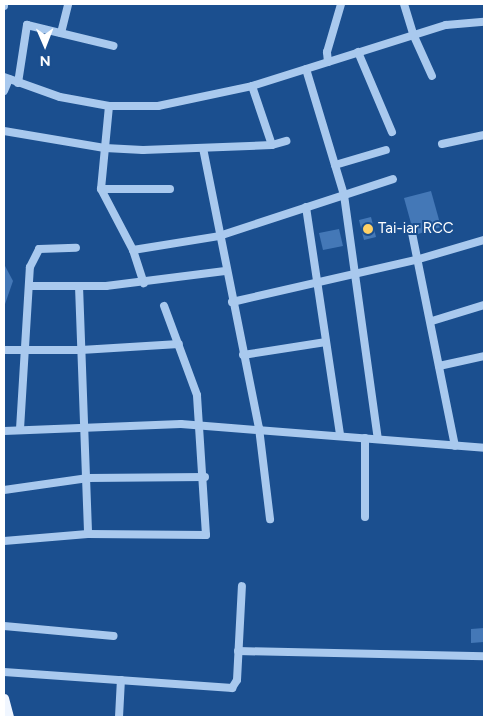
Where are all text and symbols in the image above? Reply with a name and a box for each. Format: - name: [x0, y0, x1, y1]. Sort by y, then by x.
- north arrow: [20, 20, 70, 70]
- text: N: [40, 52, 51, 69]
- place label: Tai-iar RCC: [378, 220, 454, 238]
- marker: Tai-iar RCC: [362, 223, 374, 235]

